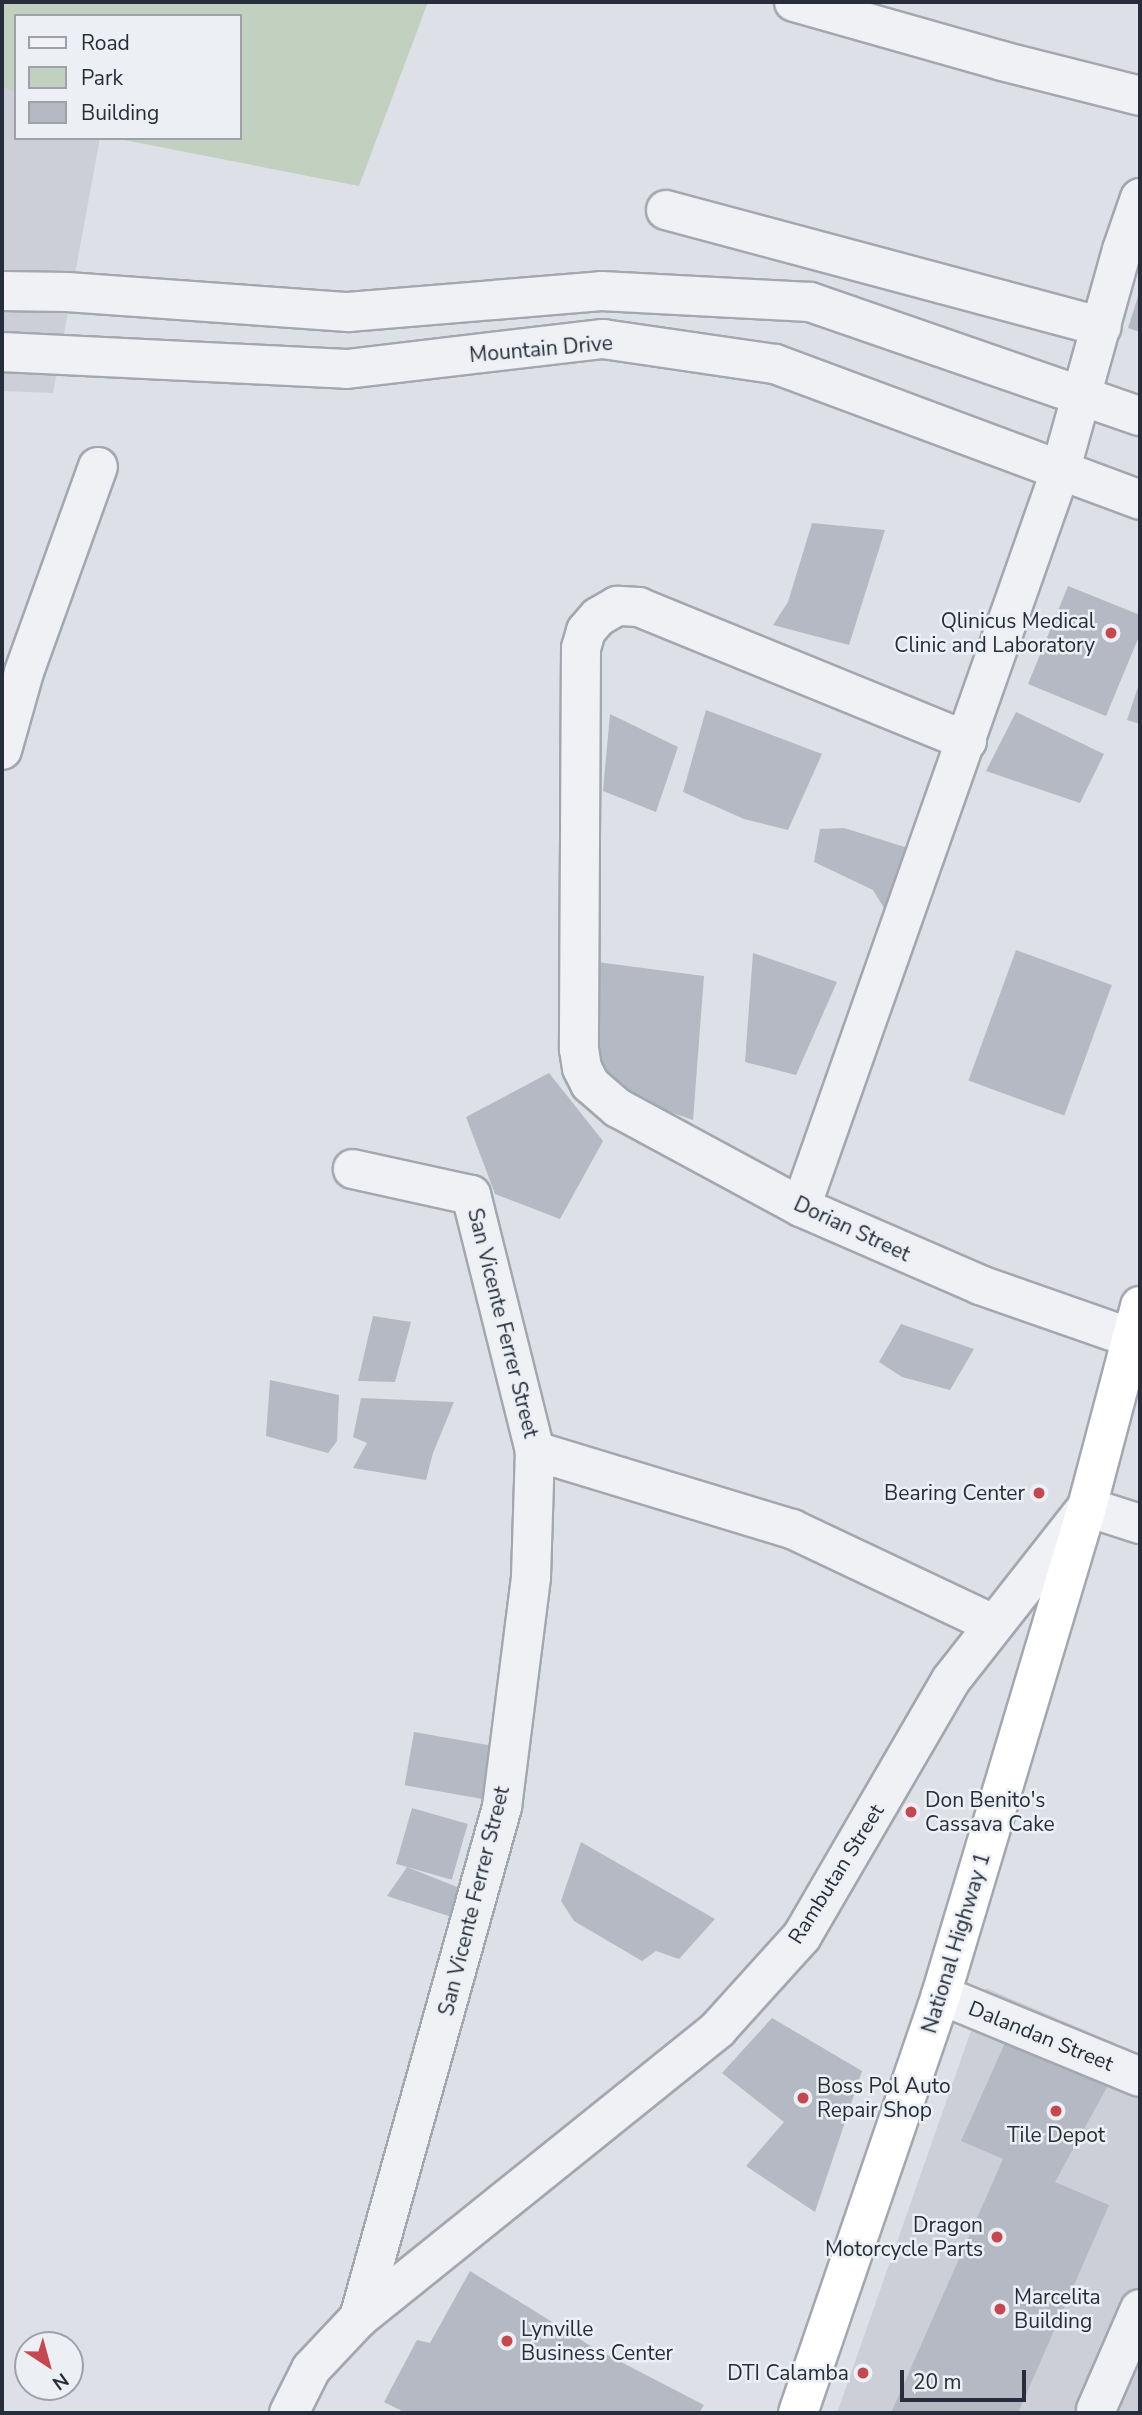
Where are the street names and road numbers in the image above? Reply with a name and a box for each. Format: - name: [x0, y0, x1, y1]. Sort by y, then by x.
- street label: Mountain Drive: [468, 330, 614, 368]
- street label: Dorian Street: [790, 1191, 914, 1267]
- street label: San Vicente Ferrer Street: [462, 1206, 544, 1440]
- street label: San Vicente Ferrer Street: [433, 1784, 515, 2018]
- street label: Rambutan Street: [783, 1799, 889, 1949]
- street label: National Highway 1: [917, 1850, 995, 2036]
- street label: Dalandan Street: [965, 1995, 1117, 2077]

